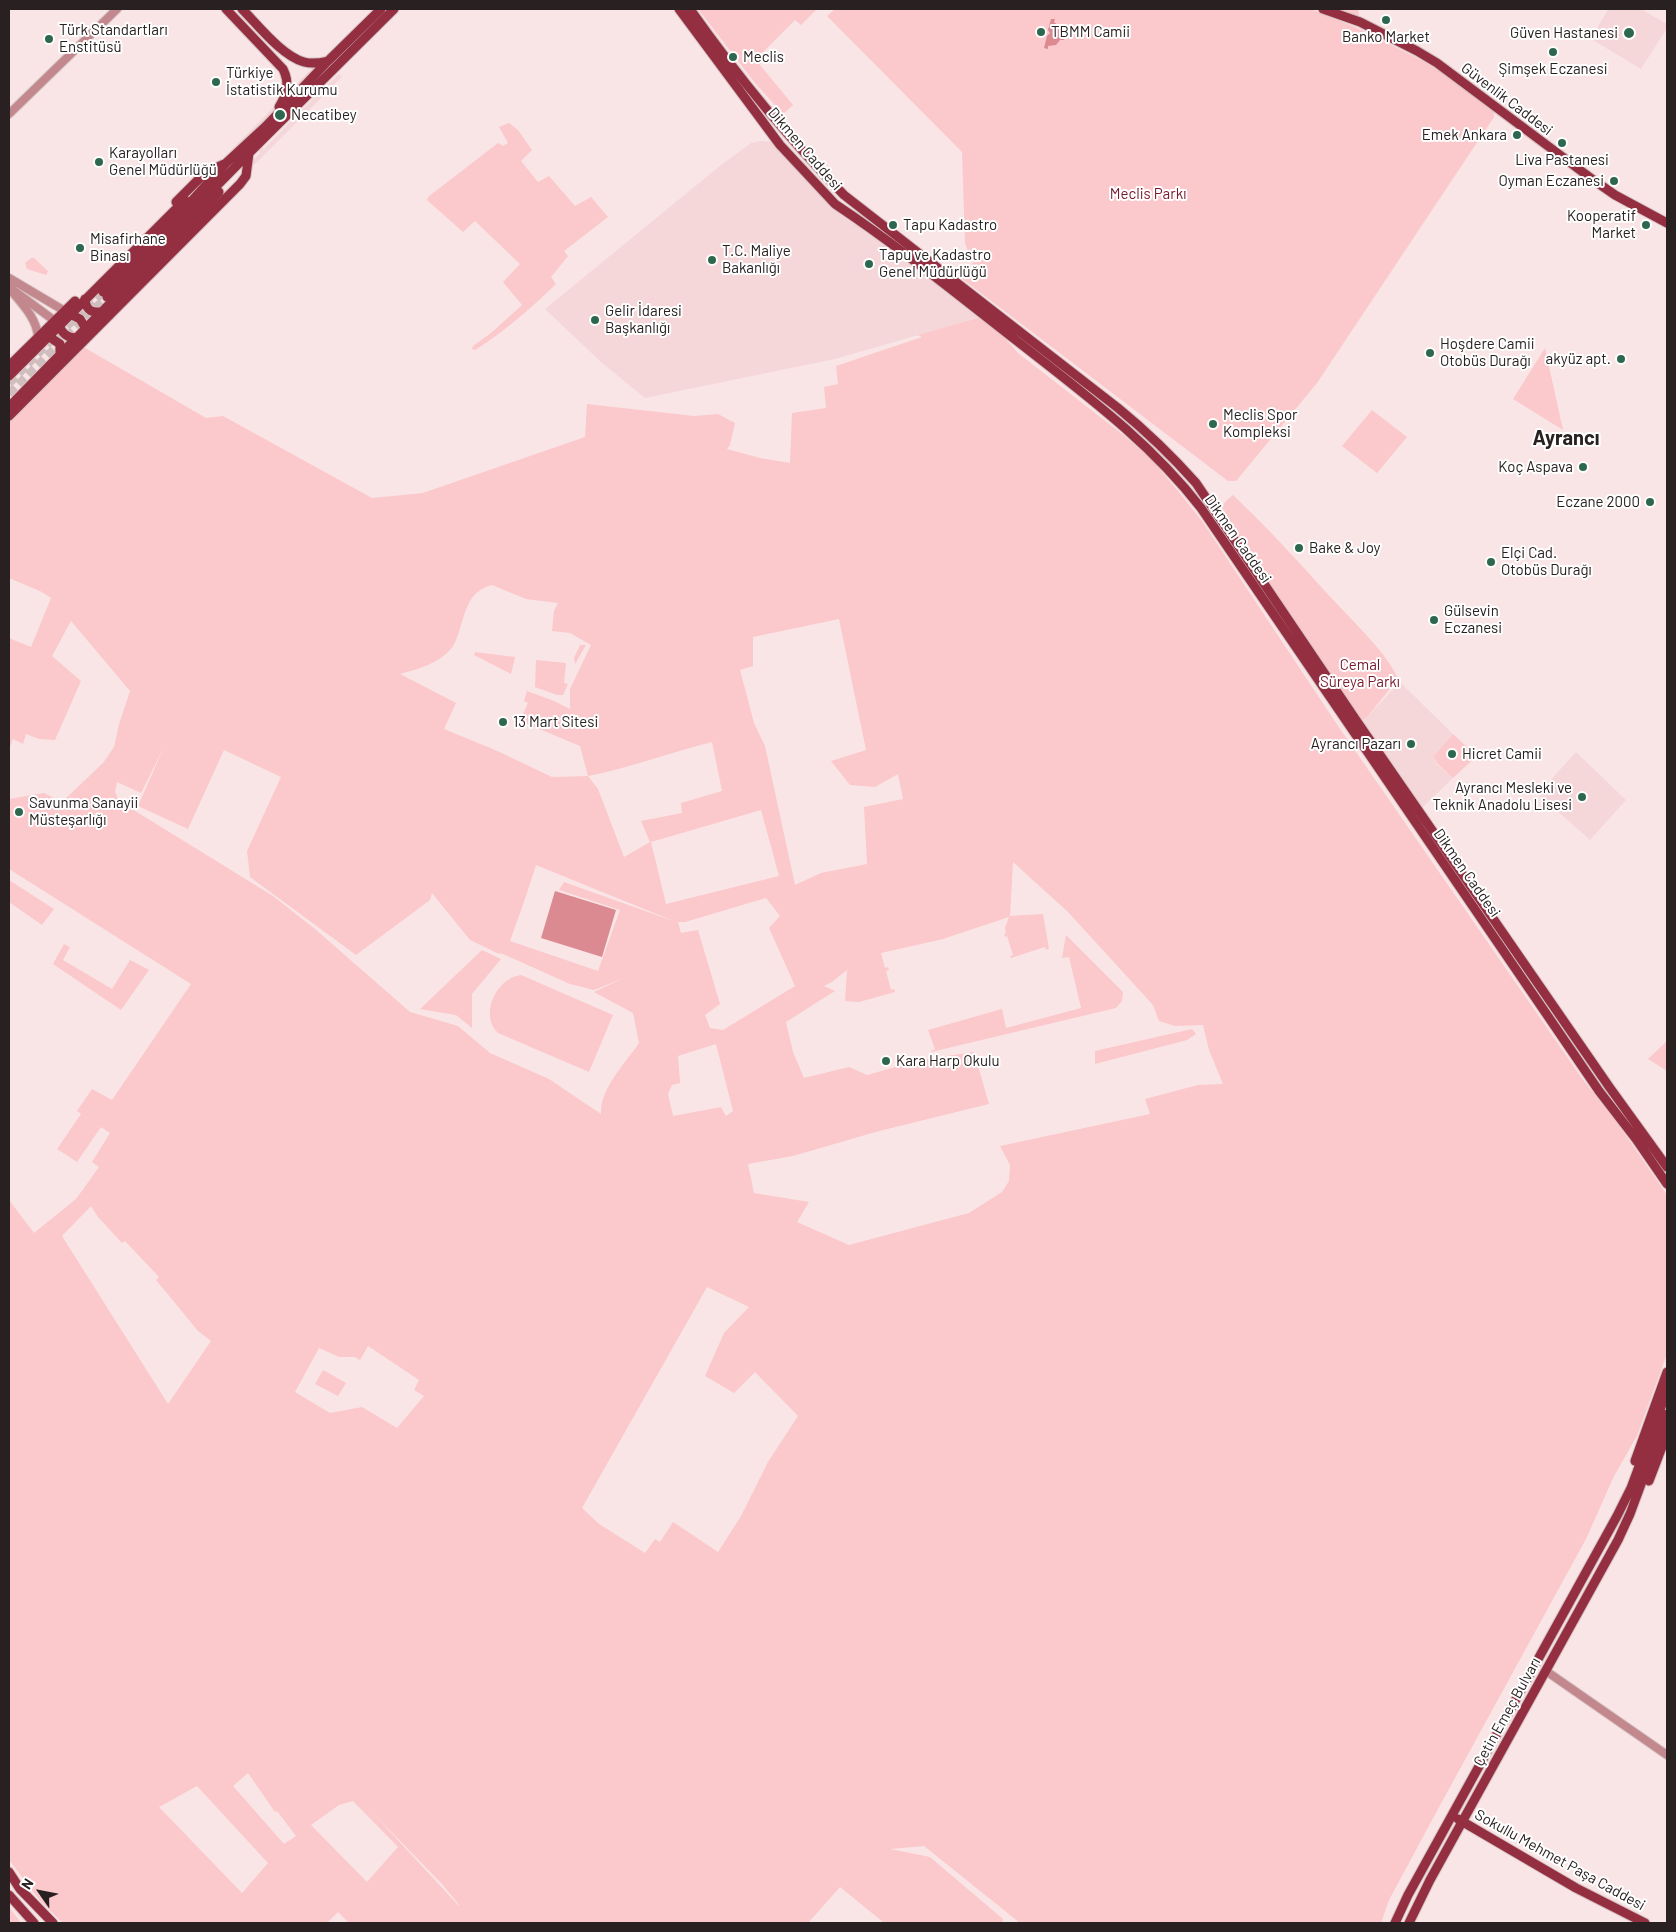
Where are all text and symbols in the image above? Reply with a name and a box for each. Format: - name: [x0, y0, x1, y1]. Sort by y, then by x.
- marker: Banko Market: [1380, 14, 1392, 26]
- place label: Türk Standartları Enstitüsü: [59, 21, 168, 56]
- place label: TBMM Camii: [1051, 23, 1130, 41]
- place label: Güven Hastanesi: [1510, 24, 1618, 42]
- marker: TBMM Camii: [1035, 26, 1047, 38]
- marker: Güven Hastanesi: [1622, 26, 1636, 40]
- place label: Banko Market: [1342, 28, 1430, 46]
- marker: Türk Standartları Enstitüsü: [43, 33, 55, 45]
- marker: Şimşek Eczanesi: [1547, 46, 1559, 58]
- place label: Meclis: [743, 48, 784, 66]
- marker: Meclis: [727, 51, 739, 63]
- street label: Güvenlik Caddesi: [1458, 59, 1556, 139]
- place label: Şimşek Eczanesi: [1499, 60, 1607, 78]
- place label: Türkiye İstatistik Kurumu: [226, 64, 338, 99]
- marker: Türkiye İstatistik Kurumu: [210, 76, 222, 88]
- street label: Dikmen Caddesi: [764, 104, 846, 194]
- place label: Necatibey: [291, 106, 357, 124]
- marker: Necatibey: [273, 108, 287, 122]
- place label: Emek Ankara: [1422, 126, 1507, 144]
- marker: Emek Ankara: [1511, 129, 1523, 141]
- marker: Liva Pastanesi: [1556, 137, 1568, 149]
- place label: Karayolları Genel Müdürlüğü: [109, 144, 217, 179]
- place label: Liva Pastanesi: [1515, 151, 1609, 169]
- marker: Karayolları Genel Müdürlüğü: [93, 156, 105, 168]
- place label: Oyman Eczanesi: [1498, 172, 1604, 190]
- marker: Oyman Eczanesi: [1608, 175, 1620, 187]
- park label: Meclis Parkı: [1110, 185, 1186, 203]
- place label: Kooperatif Market: [1567, 207, 1636, 242]
- place label: Tapu Kadastro: [903, 216, 997, 234]
- marker: Tapu Kadastro: [887, 219, 899, 231]
- marker: Kooperatif Market: [1640, 219, 1652, 231]
- place label: Misafirhane Binası: [90, 230, 166, 265]
- marker: Misafirhane Binası: [74, 242, 86, 254]
- place label: T.C. Maliye Bakanlığı: [722, 242, 791, 277]
- place label: Tapu ve Kadastro Genel Müdürlüğü: [879, 246, 991, 281]
- marker: T.C. Maliye Bakanlığı: [706, 254, 718, 266]
- marker: Tapu ve Kadastro Genel Müdürlüğü: [863, 258, 875, 270]
- place label: Gelir İdaresi Başkanlığı: [605, 302, 682, 337]
- marker: Gelir İdaresi Başkanlığı: [589, 314, 601, 326]
- place label: Hoşdere Camii Otobüs Durağı: [1440, 335, 1535, 370]
- marker: Hoşdere Camii Otobüs Durağı: [1424, 347, 1436, 359]
- place label: akyüz apt.: [1546, 350, 1611, 368]
- marker: akyüz apt.: [1615, 353, 1627, 365]
- place label: Meclis Spor Kompleksi: [1223, 406, 1298, 441]
- marker: Meclis Spor Kompleksi: [1207, 418, 1219, 430]
- district label: Ayrancı: [1533, 426, 1599, 450]
- place label: Koç Aspava: [1498, 458, 1573, 476]
- marker: Koç Aspava: [1577, 461, 1589, 473]
- street label: Dikmen Caddesi: [1201, 491, 1275, 587]
- place label: Eczane 2000: [1556, 493, 1640, 511]
- marker: Eczane 2000: [1644, 496, 1656, 508]
- place label: Bake & Joy: [1309, 539, 1381, 557]
- marker: Bake & Joy: [1293, 542, 1305, 554]
- place label: Elçi Cad. Otobüs Durağı: [1501, 544, 1592, 579]
- marker: Elçi Cad. Otobüs Durağı: [1485, 556, 1497, 568]
- place label: Gülsevin Eczanesi: [1444, 602, 1502, 637]
- marker: Gülsevin Eczanesi: [1428, 614, 1440, 626]
- park label: Cemal Süreya Parkı: [1320, 656, 1400, 691]
- place label: 13 Mart Sitesi: [513, 713, 598, 731]
- marker: 13 Mart Sitesi: [497, 716, 509, 728]
- place label: Ayrancı Pazarı: [1311, 735, 1401, 753]
- marker: Ayrancı Pazarı: [1405, 738, 1417, 750]
- place label: Hicret Camii: [1462, 745, 1542, 763]
- marker: Hicret Camii: [1446, 748, 1458, 760]
- place label: Ayrancı Mesleki ve Teknik Anadolu Lisesi: [1432, 779, 1572, 814]
- marker: Ayrancı Mesleki ve Teknik Anadolu Lisesi: [1576, 791, 1588, 803]
- place label: Savunma Sanayii Müsteşarlığı: [29, 794, 138, 829]
- marker: Savunma Sanayii Müsteşarlığı: [13, 806, 25, 818]
- street label: Dikmen Caddesi: [1430, 825, 1504, 921]
- place label: Kara Harp Okulu: [896, 1052, 1000, 1070]
- marker: Kara Harp Okulu: [880, 1055, 892, 1067]
- street label: Çetin Emeç Bulvarı: [1470, 1655, 1544, 1769]
- street label: Sokullu Mehmet Paşa Caddesi: [1472, 1806, 1648, 1914]
- north arrow: [15, 1867, 65, 1917]
- text: N: [17, 1875, 37, 1892]

